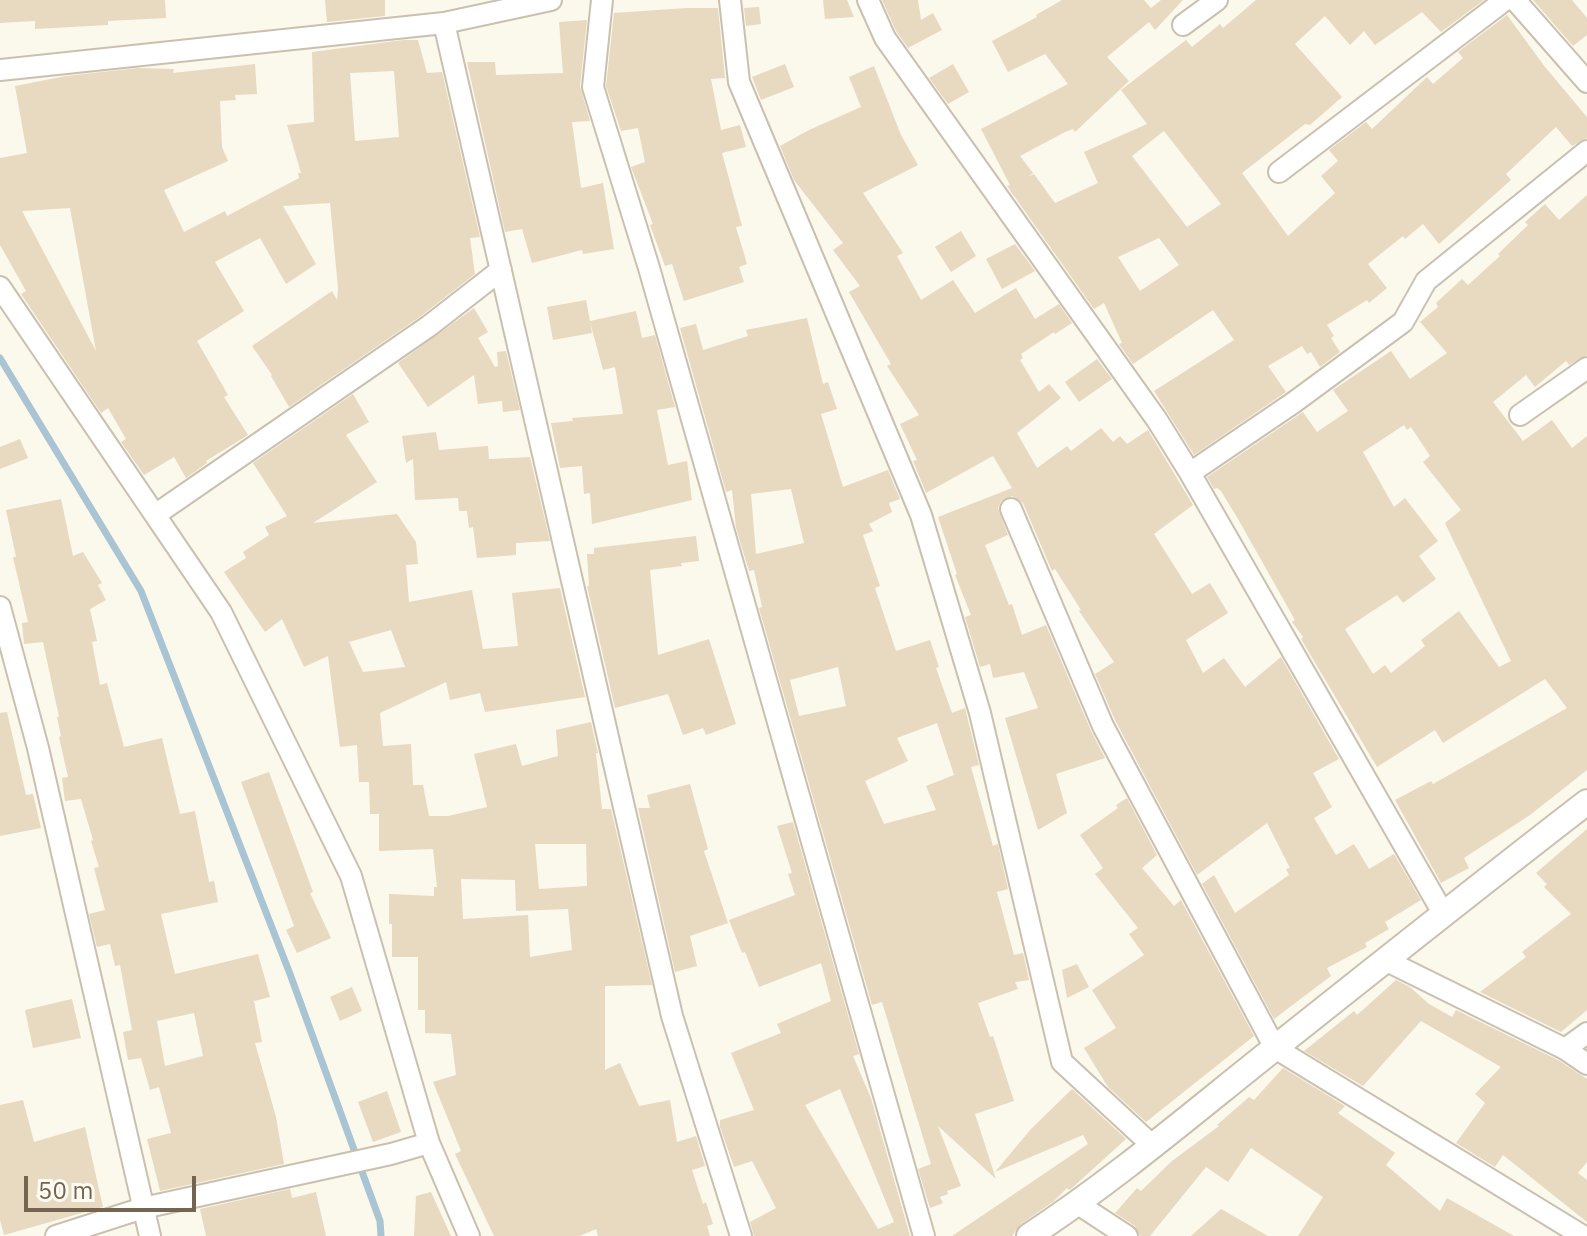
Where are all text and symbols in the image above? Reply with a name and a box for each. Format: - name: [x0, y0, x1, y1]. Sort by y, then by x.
- scale bar: [28, 1160, 200, 1210]
- text: 50 m: [38, 1174, 93, 1206]

